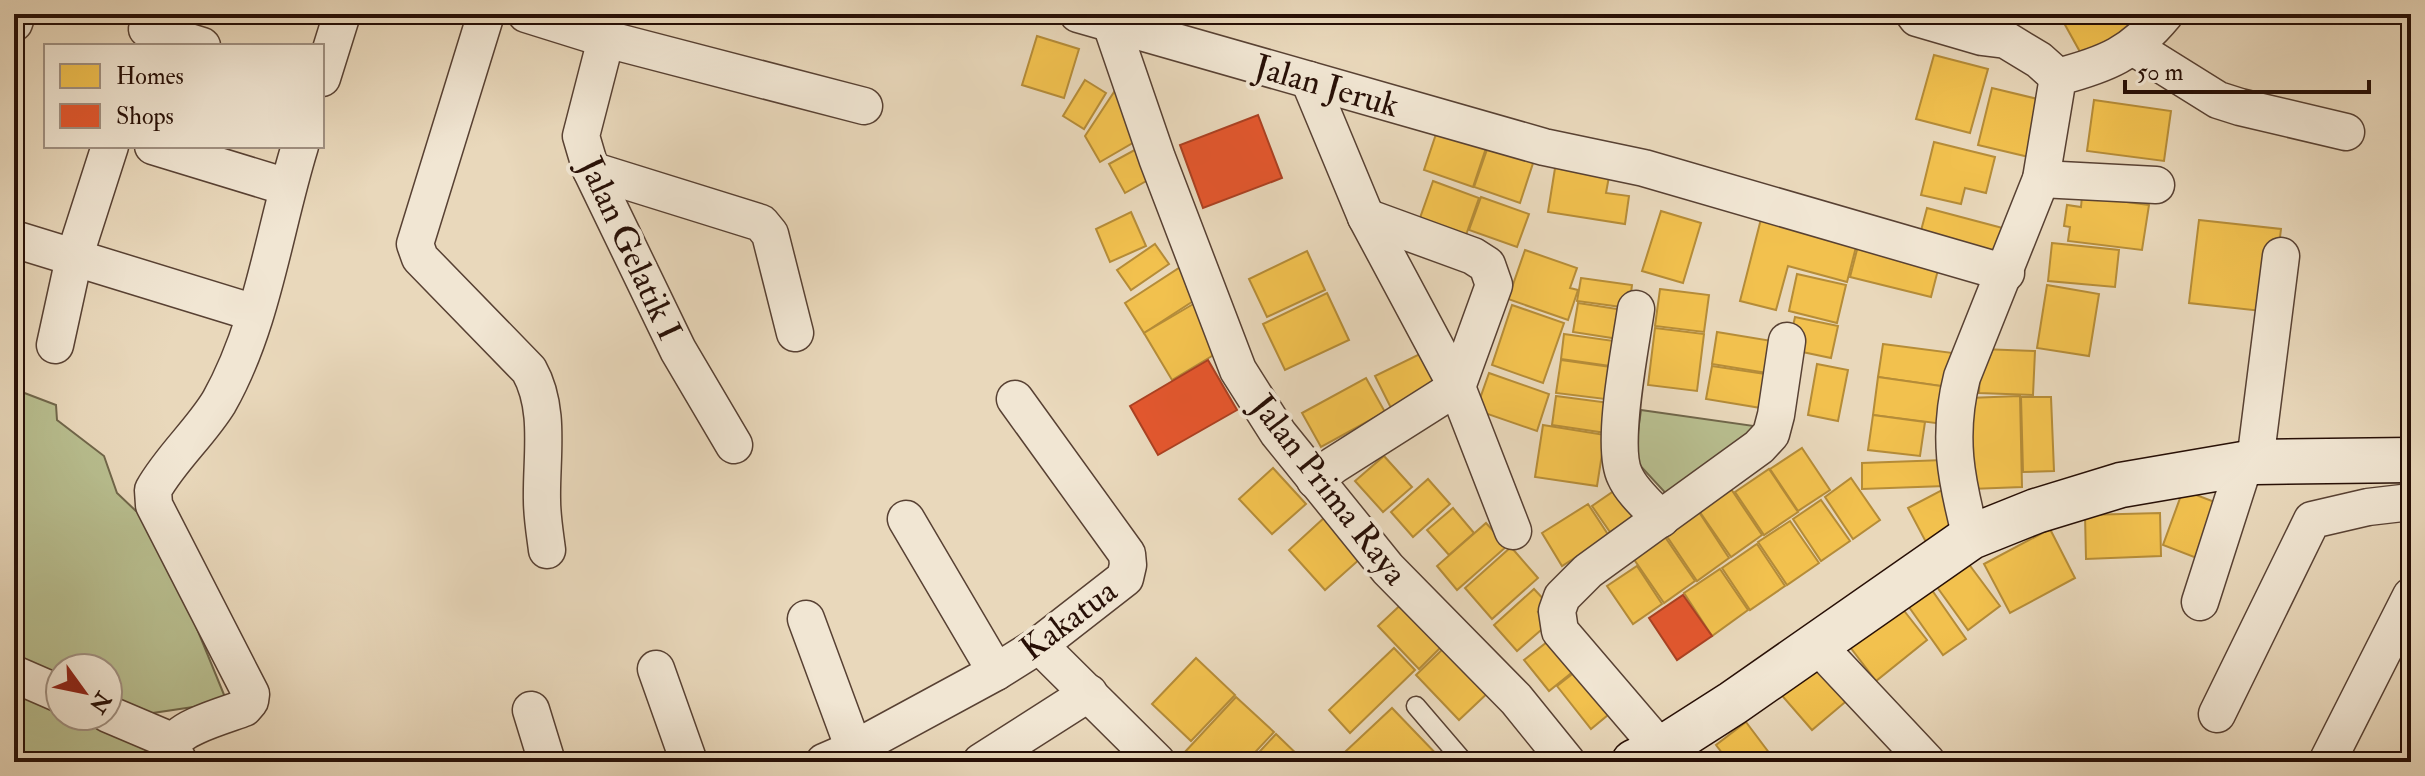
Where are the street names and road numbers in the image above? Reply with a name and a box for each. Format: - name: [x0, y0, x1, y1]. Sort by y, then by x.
- street label: Jalan Jeruk: [1248, 45, 1404, 128]
- street label: Jalan Gelatik I: [568, 149, 691, 347]
- street label: Jalan Prima Raya: [1240, 385, 1417, 595]
- street label: Kakatua: [1012, 569, 1127, 671]

